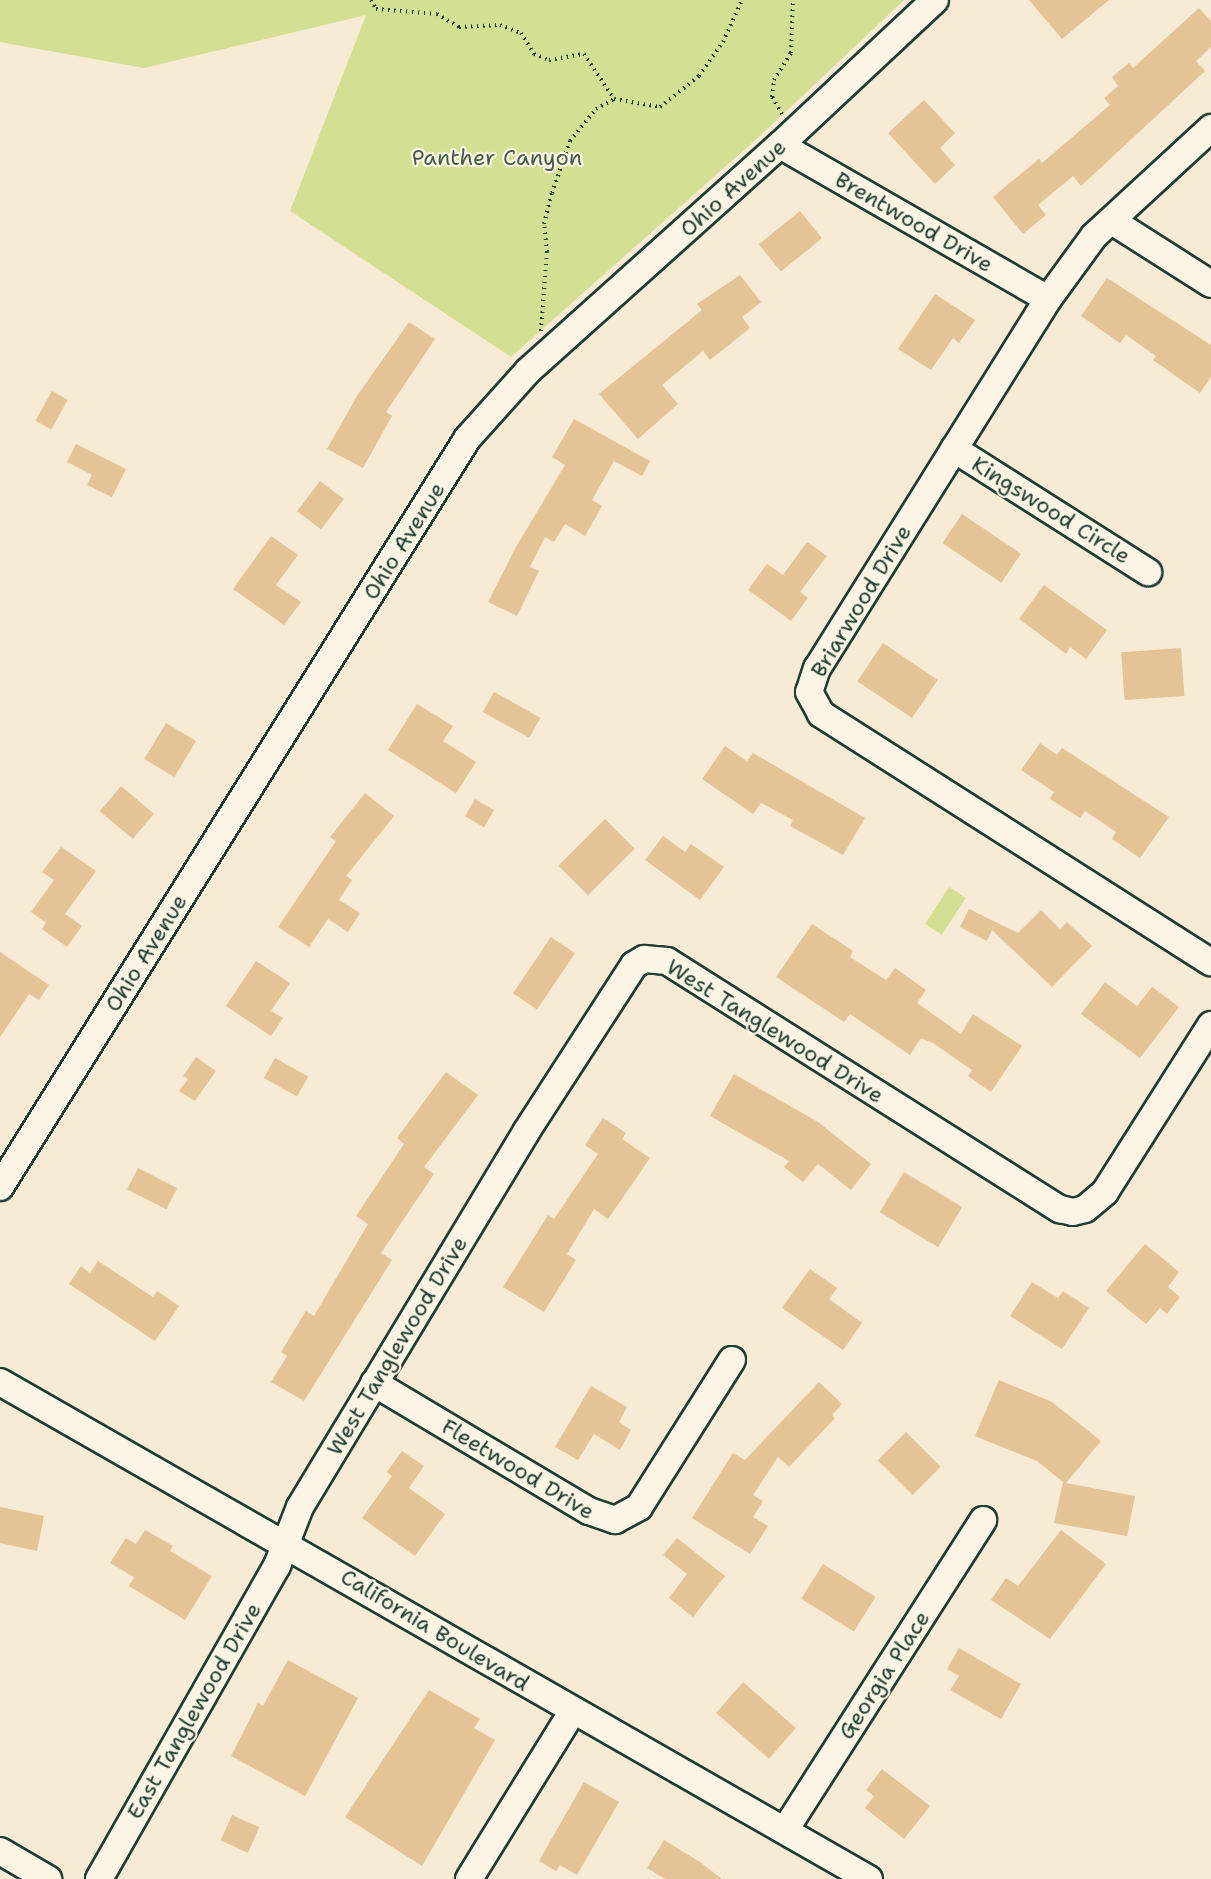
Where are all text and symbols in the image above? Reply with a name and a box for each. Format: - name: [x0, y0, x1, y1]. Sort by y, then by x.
- street label: Ohio Avenue: [675, 134, 791, 242]
- park label: Panther Canyon: [412, 145, 582, 171]
- street label: Brentwood Drive: [830, 166, 998, 278]
- street label: Kingswood Circle: [967, 451, 1135, 569]
- street label: Ohio Avenue: [357, 477, 451, 605]
- street label: Briarwood Drive: [805, 520, 917, 682]
- street label: Ohio Avenue: [99, 889, 193, 1017]
- street label: West Tanglewood Drive: [662, 953, 888, 1109]
- street label: West Tanglewood Drive: [321, 1232, 473, 1460]
- street label: Fleetwood Drive: [437, 1413, 599, 1525]
- street label: California Boulevard: [336, 1563, 534, 1697]
- street label: East Tanglewood Drive: [121, 1598, 267, 1824]
- street label: Georgia Place: [833, 1606, 935, 1744]

